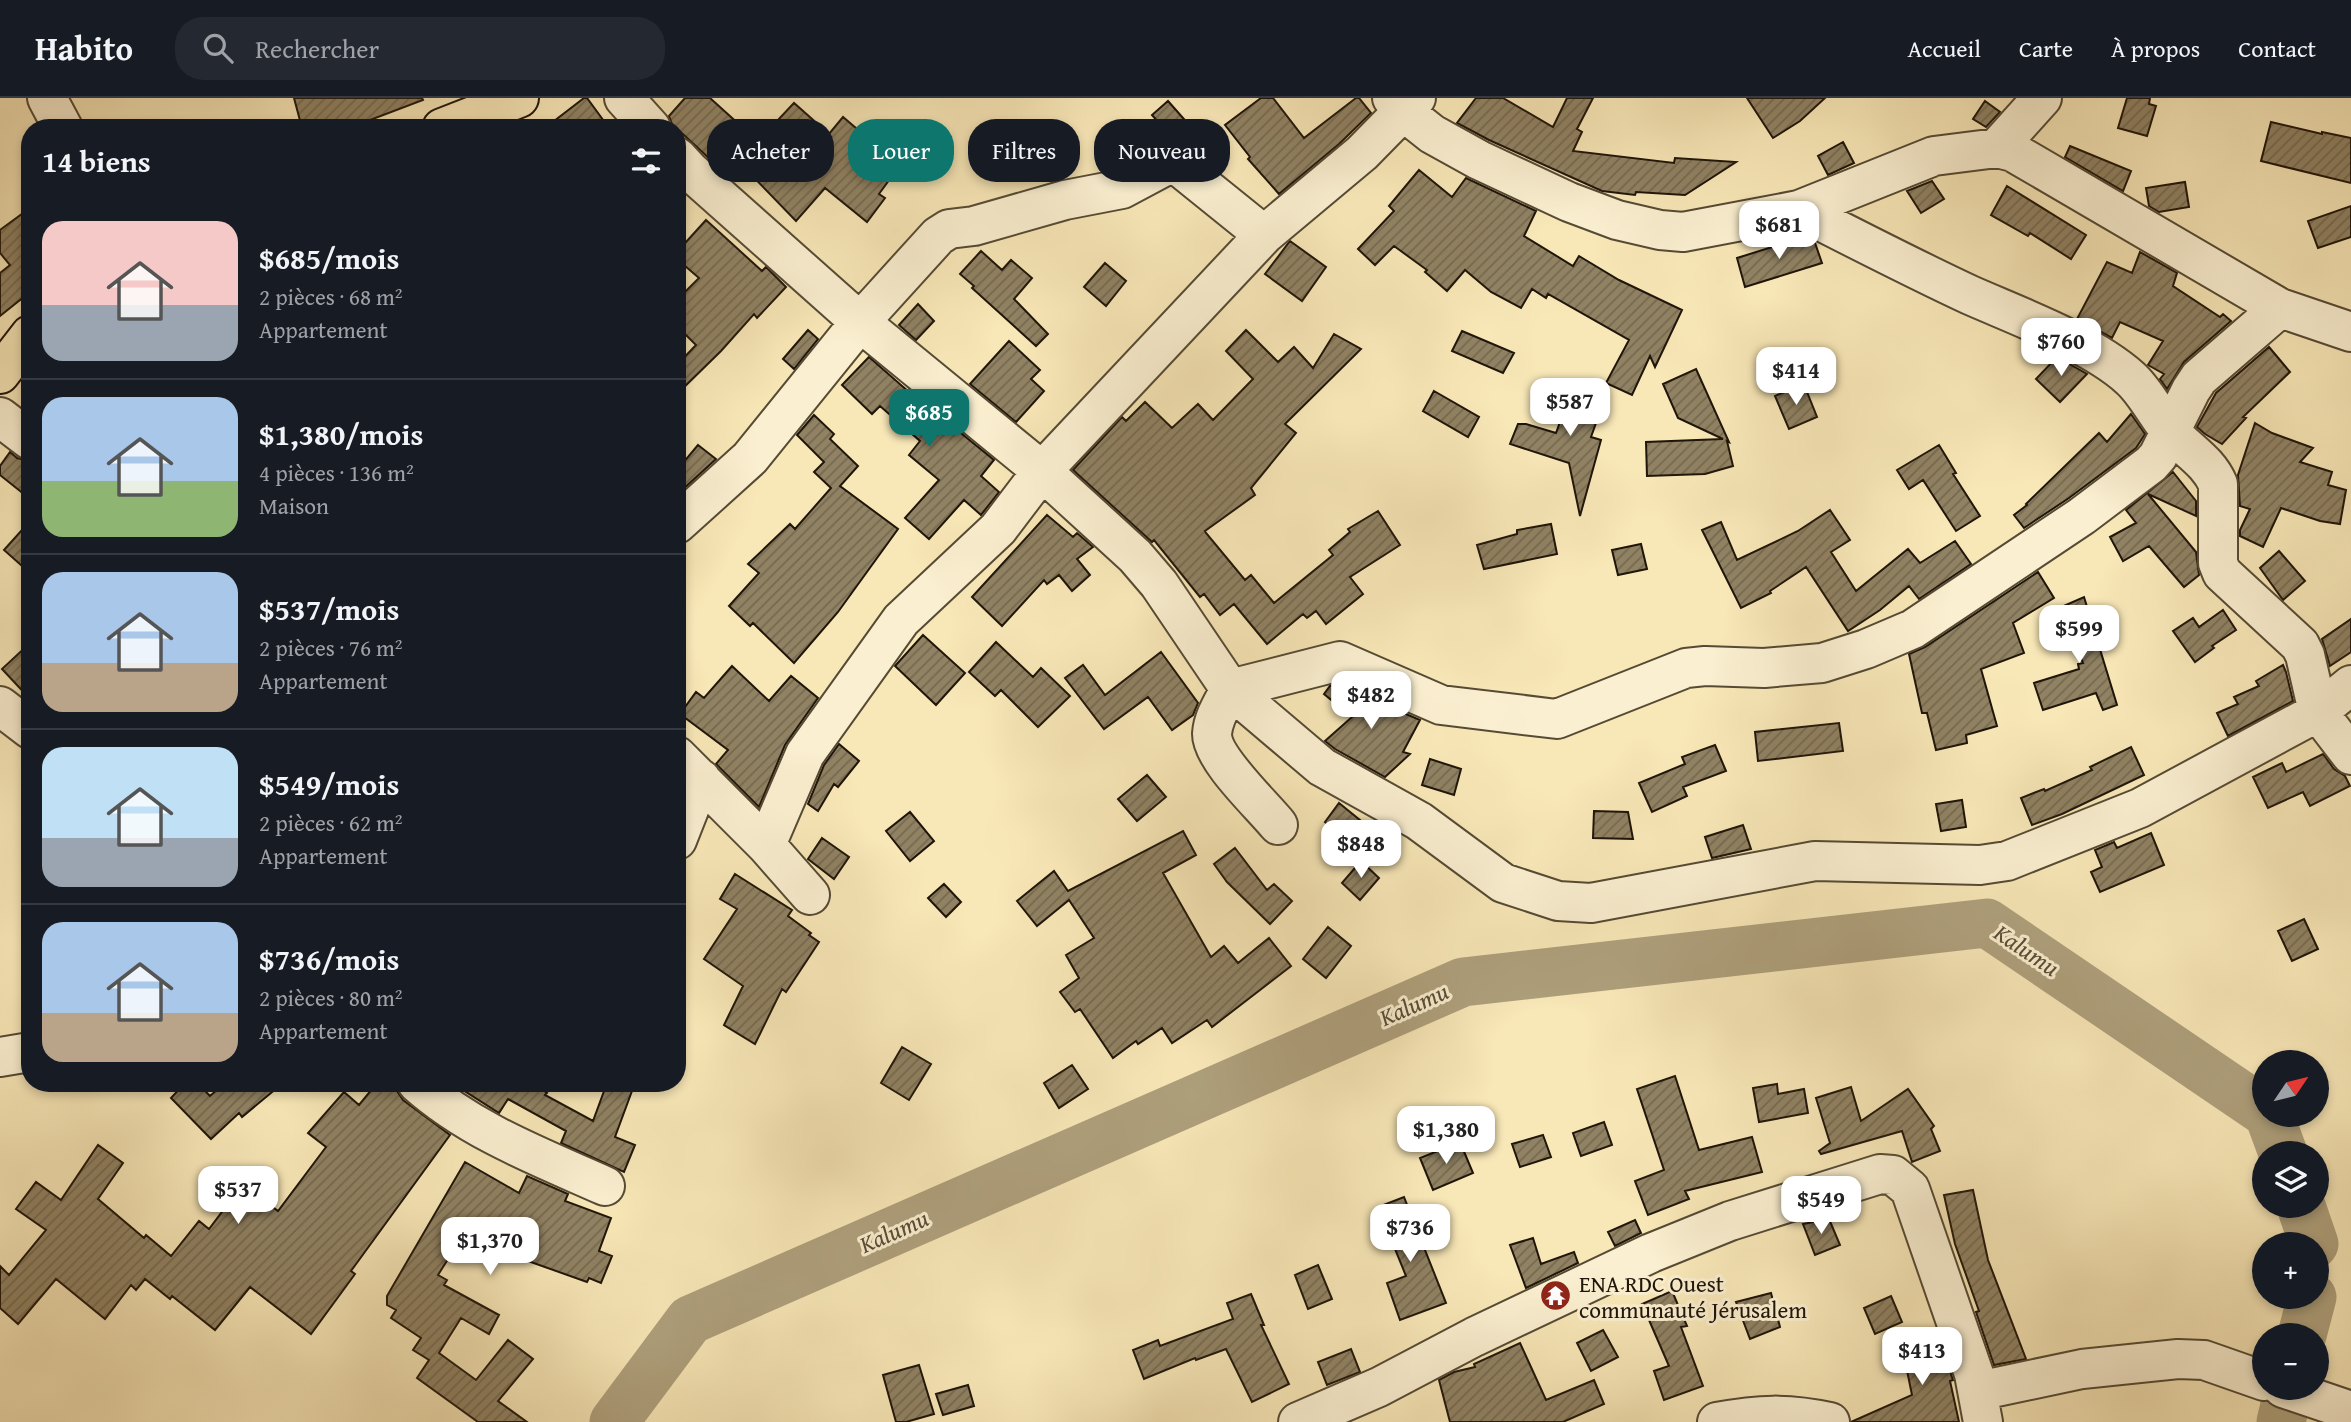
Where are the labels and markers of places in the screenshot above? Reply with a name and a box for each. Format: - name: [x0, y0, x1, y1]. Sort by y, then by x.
- pin: $681: [1738, 202, 1820, 261]
- pin: $760: [2020, 318, 2102, 378]
- pin: $414: [1755, 348, 1837, 407]
- pin: $587: [1529, 378, 1611, 438]
- pin: $685: [888, 390, 970, 449]
- pin: $599: [2038, 606, 2120, 665]
- pin: $482: [1330, 672, 1412, 731]
- pin: $848: [1320, 820, 1402, 880]
- pin: $1,380: [1389, 1107, 1503, 1166]
- pin: $537: [197, 1166, 279, 1226]
- pin: $549: [1780, 1176, 1862, 1236]
- pin: $736: [1369, 1204, 1451, 1264]
- pin: $1,370: [433, 1218, 547, 1277]
- place label: ENA RDC Ouest communauté Jérusalem: [1579, 1267, 1807, 1326]
- temple icon: ENA RDC Ouest communauté Jérusalem: [1539, 1279, 1573, 1313]
- pin: $413: [1881, 1328, 1963, 1387]

